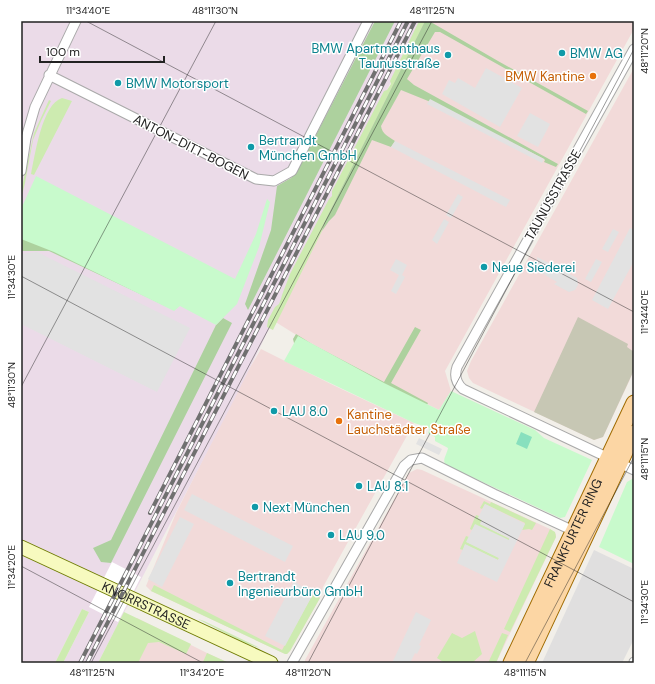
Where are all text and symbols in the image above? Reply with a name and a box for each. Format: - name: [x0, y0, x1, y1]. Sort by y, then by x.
- text: 11°34'40"E: [66, 4, 110, 17]
- text: 48°11'30"N: [192, 4, 238, 17]
- text: 48°11'25"N: [410, 4, 455, 17]
- text: 48°11'20"N: [638, 28, 651, 74]
- scale bar: [40, 38, 164, 64]
- place label: BMW Apartmenthaus Taunusstraße: [311, 40, 440, 72]
- text: 100 m: [46, 44, 80, 60]
- place label: BMW AG: [570, 45, 623, 62]
- marker: BMW AG: [557, 48, 567, 58]
- marker: BMW Apartmenthaus Taunusstraße: [443, 50, 453, 60]
- place label: BMW Kantine: [505, 68, 585, 85]
- marker: BMW Kantine: [588, 71, 598, 81]
- place label: BMW Motorsport: [126, 75, 229, 92]
- marker: BMW Motorsport: [113, 78, 123, 88]
- street label: ANTON-DITT-BOGEN: [130, 110, 252, 184]
- place label: Bertrandt München GmbH: [259, 132, 357, 164]
- marker: Bertrandt München GmbH: [246, 142, 256, 152]
- street label: TAUNUSSTRASSE: [521, 147, 585, 243]
- text: 11°34'30"E: [5, 254, 18, 299]
- place label: Neue Siederei: [492, 259, 575, 276]
- marker: Neue Siederei: [479, 262, 489, 272]
- text: 11°34'40"E: [638, 290, 651, 334]
- text: 48°11'30"N: [5, 362, 18, 408]
- place label: LAU 8.0: [282, 403, 328, 420]
- marker: LAU 8.0: [269, 406, 279, 416]
- place label: Kantine Lauchstädter Straße: [347, 406, 471, 438]
- marker: Kantine Lauchstädter Straße: [334, 416, 344, 426]
- text: 48°11'15"N: [638, 438, 651, 480]
- street label: FRANKFURTER RING: [540, 475, 606, 590]
- place label: LAU 8.1: [367, 478, 408, 495]
- marker: LAU 8.1: [354, 481, 364, 491]
- place label: Next München: [263, 499, 350, 516]
- marker: Next München: [250, 502, 260, 512]
- place label: LAU 9.0: [339, 527, 385, 544]
- marker: LAU 9.0: [326, 530, 336, 540]
- text: 11°34'20"E: [5, 545, 18, 589]
- place label: Bertrandt Ingenieurbüro GmbH: [238, 568, 363, 600]
- street label: KNORRSTRASSE: [99, 577, 193, 633]
- marker: Bertrandt Ingenieurbüro GmbH: [225, 578, 235, 588]
- text: 11°34'30"E: [638, 579, 651, 624]
- text: 48°11'25"N: [70, 666, 115, 679]
- text: 11°34'20"E: [180, 666, 224, 679]
- text: 48°11'20"N: [285, 666, 331, 679]
- text: 48°11'15"N: [504, 666, 546, 679]

